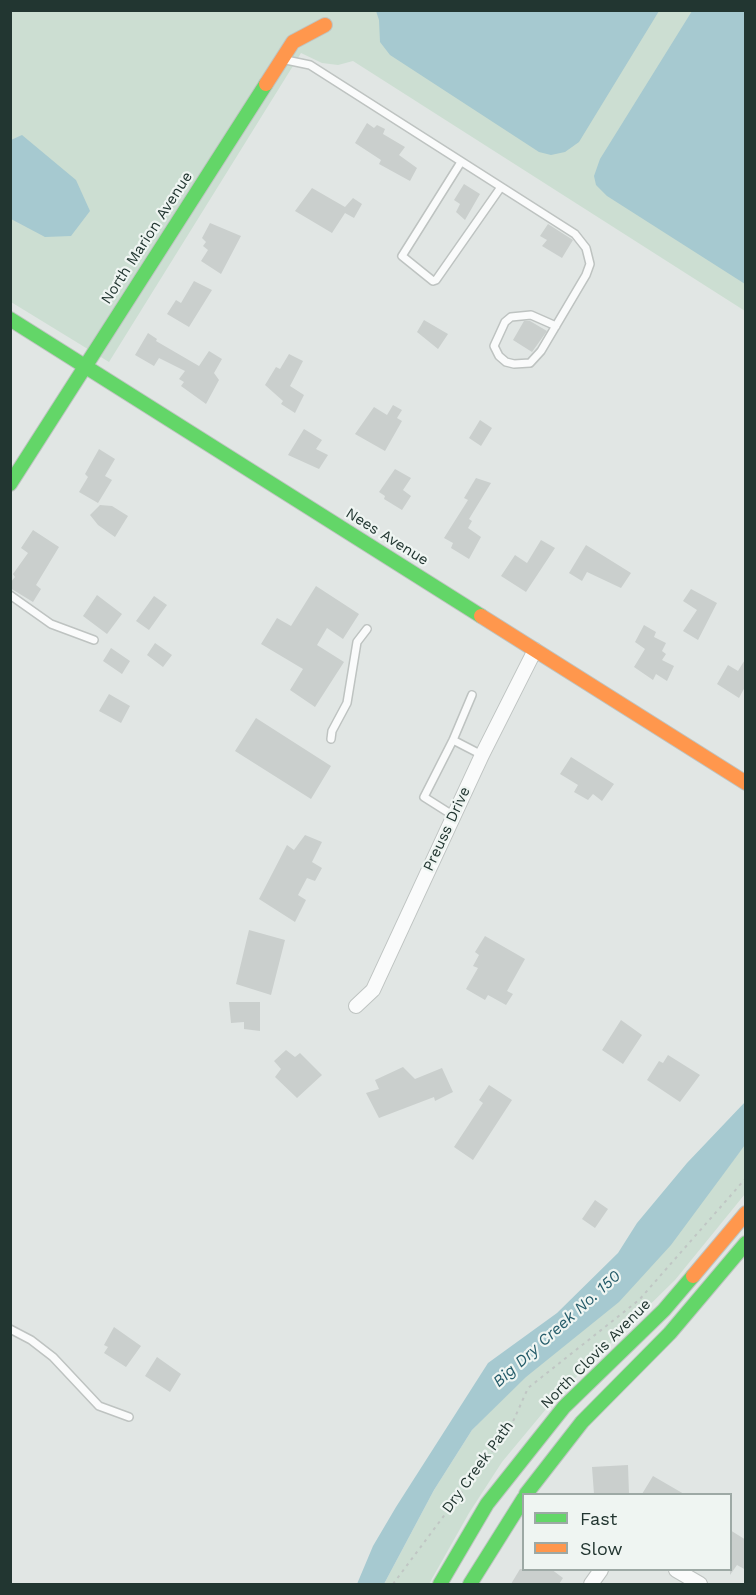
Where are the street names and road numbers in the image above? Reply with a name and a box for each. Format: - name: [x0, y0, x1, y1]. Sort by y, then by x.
- street label: North Marion Avenue: [98, 169, 196, 307]
- street label: Nees Avenue: [342, 504, 432, 570]
- street label: Preuss Drive: [420, 784, 474, 874]
- street label: North Clovis Avenue: [537, 1295, 655, 1413]
- street label: Dry Creek Path: [438, 1417, 518, 1517]

